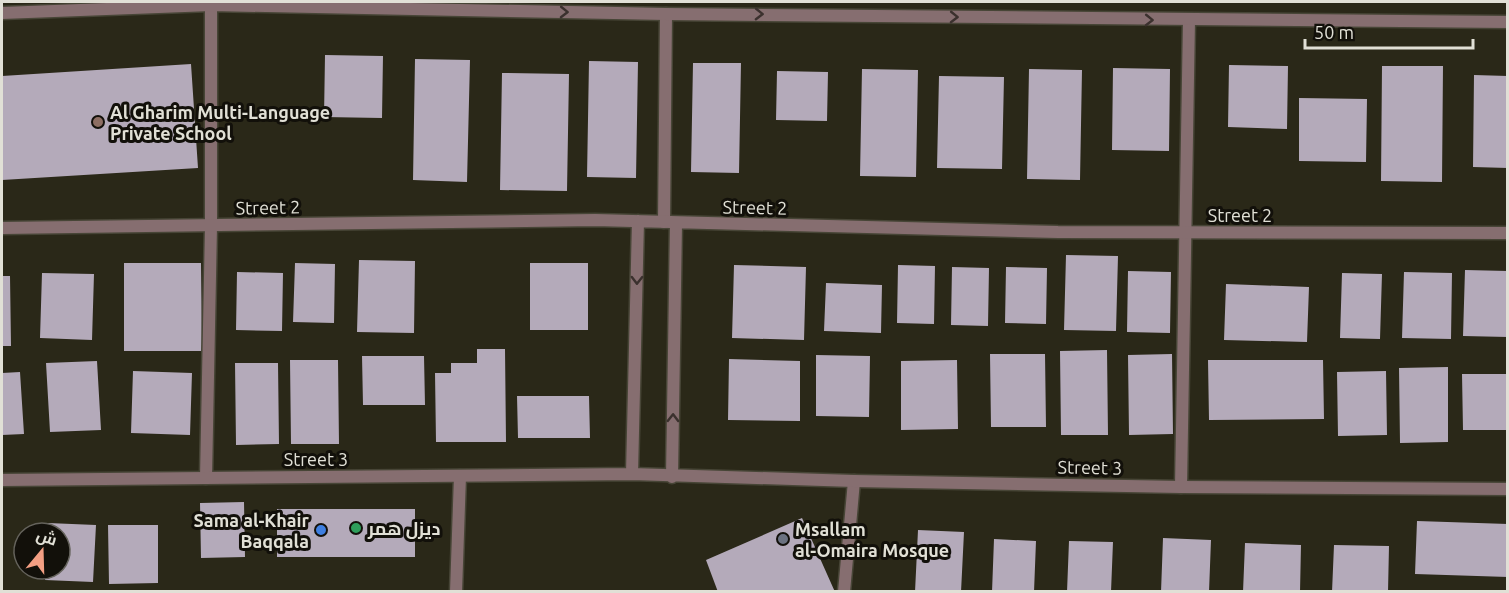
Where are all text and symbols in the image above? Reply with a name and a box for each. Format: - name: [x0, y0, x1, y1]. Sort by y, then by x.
- one-way arrow: [559, 6, 568, 19]
- one-way arrow: [754, 8, 763, 20]
- one-way arrow: [949, 11, 958, 23]
- scale bar: [1305, 12, 1473, 50]
- one-way arrow: [1144, 13, 1153, 26]
- text: 50 m: [1314, 22, 1354, 42]
- place label: Al Gharim Multi-Language Private School: [110, 102, 330, 143]
- marker: Al Gharim Multi-Language Private School: [91, 115, 105, 129]
- street label: Street 2: [236, 196, 300, 218]
- street label: Street 2: [723, 196, 787, 218]
- street label: Street 2: [1208, 205, 1272, 225]
- one-way arrow: [630, 275, 643, 284]
- one-way arrow: [667, 414, 679, 423]
- street label: Street 3: [284, 449, 348, 469]
- street label: Street 3: [1058, 456, 1122, 478]
- place label: Sama al-Khair Baqqala: [193, 510, 310, 551]
- place label: ديزل همر: [367, 518, 440, 540]
- place label: Msallam al-Omaira Mosque: [795, 519, 949, 560]
- north arrow: [12, 521, 72, 581]
- marker: ديزل همر: [349, 521, 363, 535]
- marker: Sama al-Khair Baqqala: [314, 523, 328, 537]
- text: ش: [34, 525, 60, 550]
- marker: Msallam al-Omaira Mosque: [776, 532, 790, 546]

